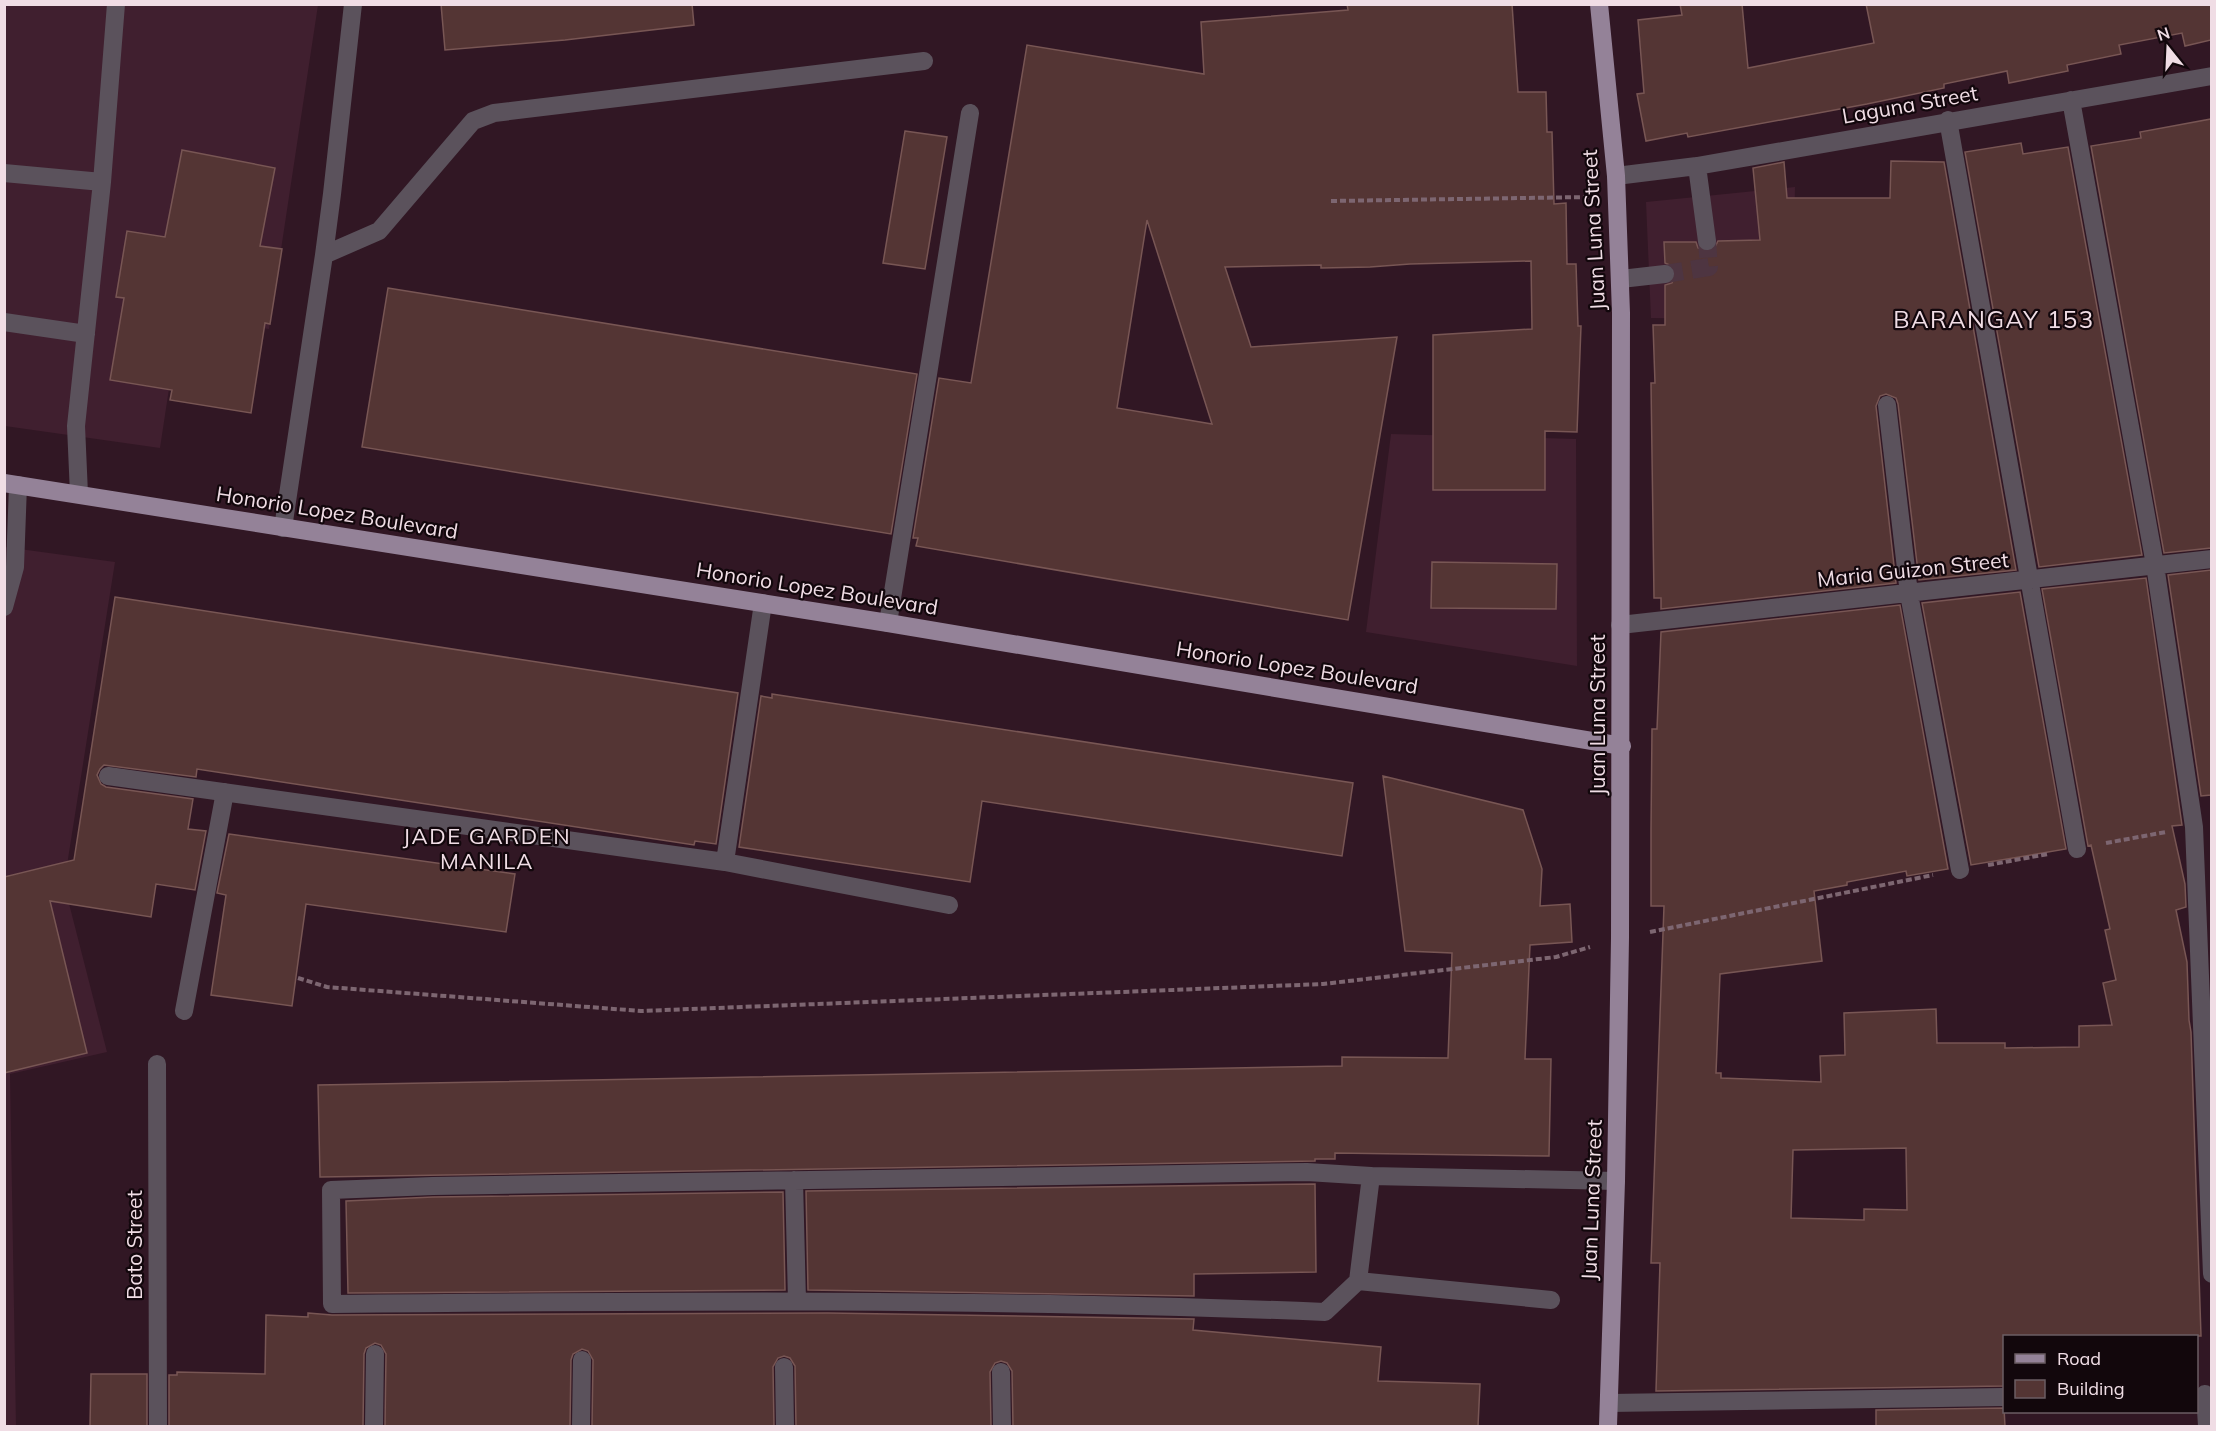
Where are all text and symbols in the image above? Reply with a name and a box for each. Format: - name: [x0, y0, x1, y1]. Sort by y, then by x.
- north arrow: [2138, 18, 2198, 78]
- text: N: [2155, 22, 2172, 45]
- street label: Laguna Street: [1840, 79, 1980, 129]
- street label: Juan Luna Street: [1576, 149, 1610, 311]
- district label: BARANGAY 153: [1893, 304, 2095, 334]
- street label: Honorio Lopez Boulevard: [214, 480, 460, 544]
- street label: Maria Guizon Street: [1816, 546, 2010, 592]
- street label: Honorio Lopez Boulevard: [694, 556, 940, 620]
- street label: Juan Luna Street: [1584, 634, 1610, 796]
- street label: Honorio Lopez Boulevard: [1174, 635, 1420, 699]
- district label: JADE GARDEN MANILA: [403, 822, 571, 875]
- street label: Juan Luna Street: [1575, 1119, 1607, 1281]
- street label: Bato Street: [121, 1190, 147, 1300]
- legend: [2003, 1335, 2198, 1413]
- text: Road: [2057, 1347, 2101, 1370]
- text: Building: [2057, 1377, 2125, 1400]

